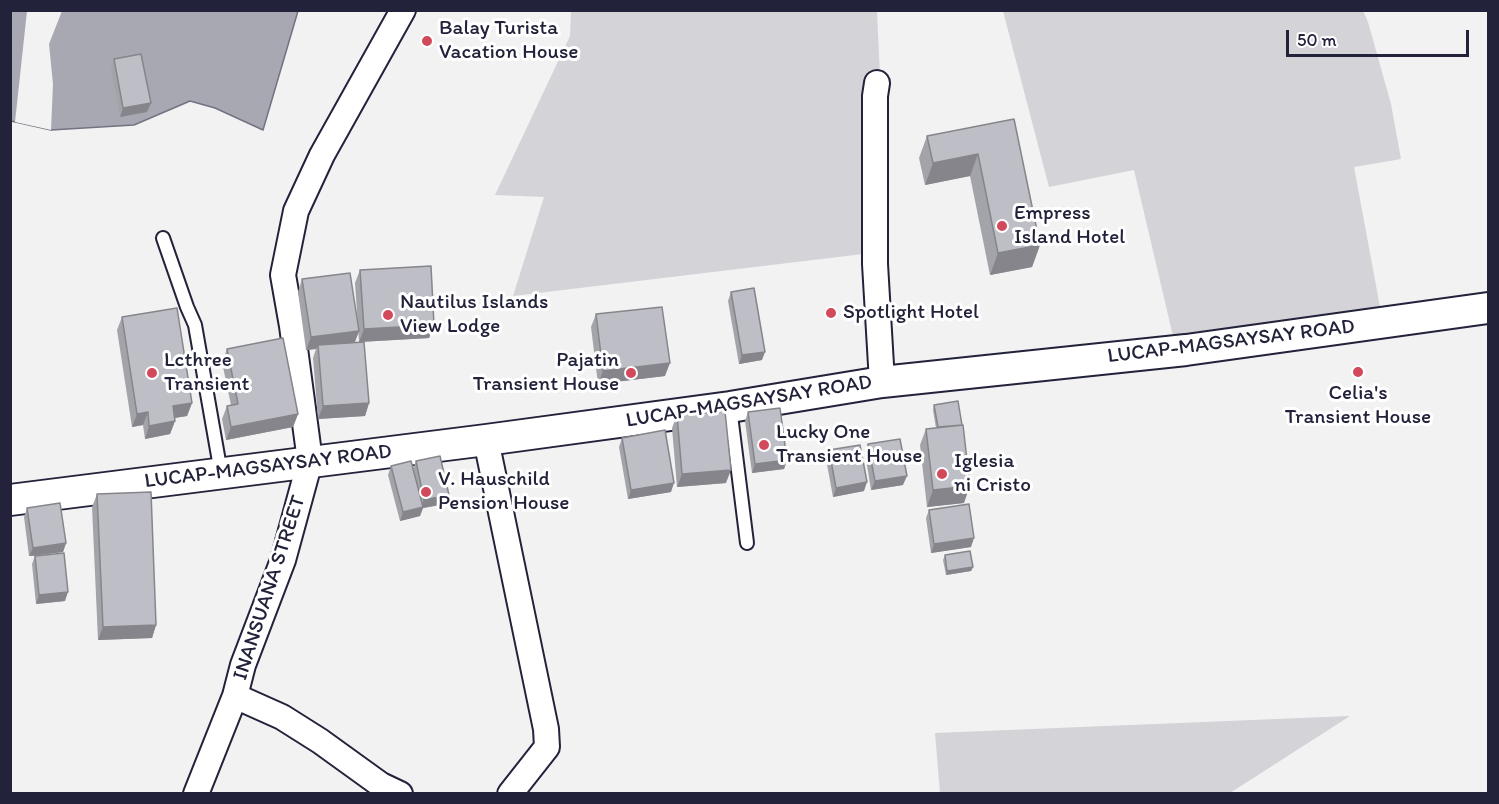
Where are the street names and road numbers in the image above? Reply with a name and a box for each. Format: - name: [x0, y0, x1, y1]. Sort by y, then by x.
- street label: LUCAP-MAGSAYSAY ROAD: [1106, 314, 1356, 370]
- street label: LUCAP-MAGSAYSAY ROAD: [624, 370, 874, 434]
- street label: LUCAP-MAGSAYSAY ROAD: [143, 439, 393, 495]
- street label: INANSUANA STREET: [228, 492, 312, 684]

